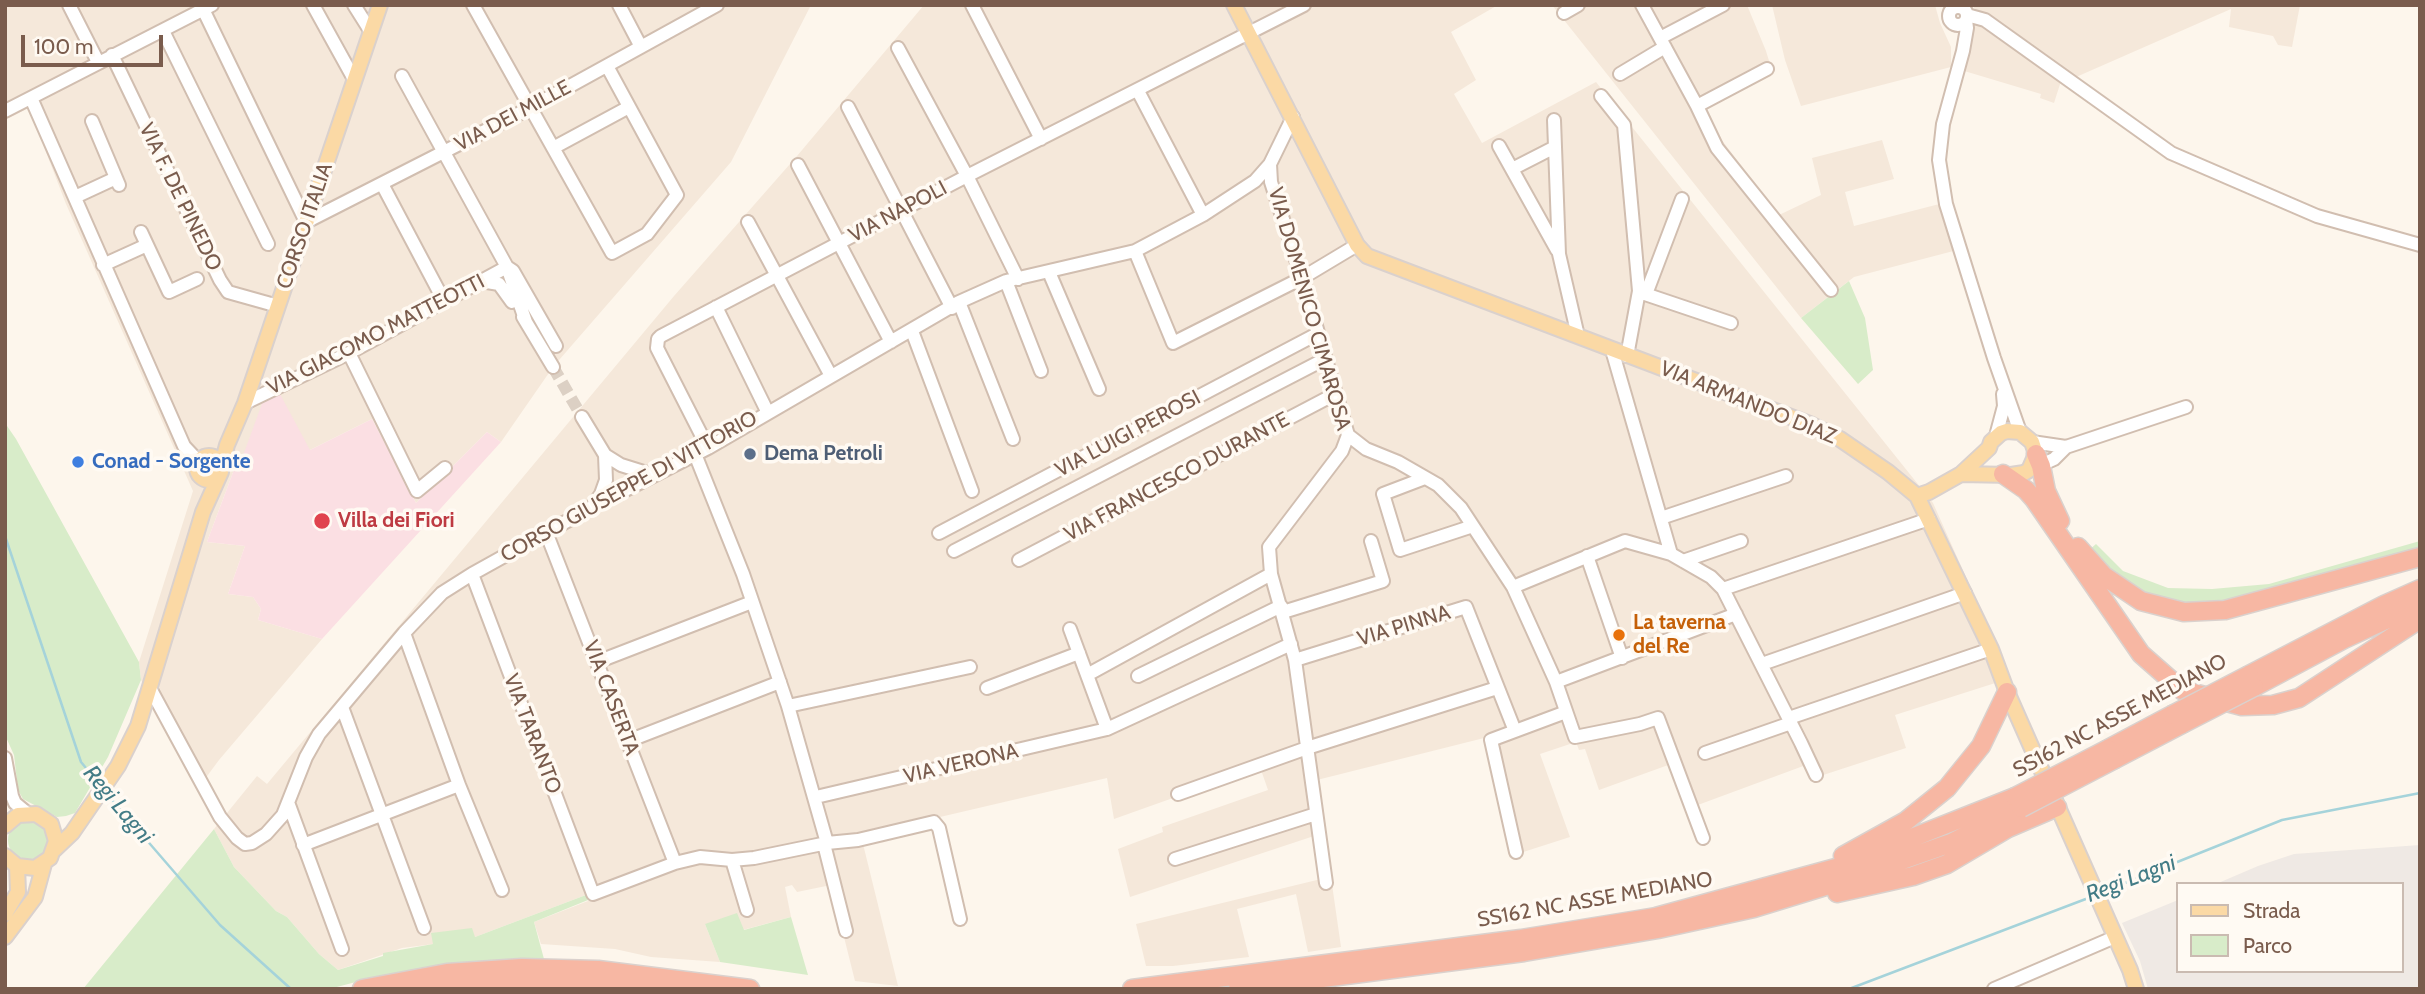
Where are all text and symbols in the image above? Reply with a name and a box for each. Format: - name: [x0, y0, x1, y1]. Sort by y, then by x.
- scale bar: [24, 21, 166, 65]
- text: 100 m: [34, 34, 93, 59]
- street label: VIA DEI MILLE: [451, 75, 575, 157]
- street label: VIA F. DE PINEDO: [133, 119, 227, 275]
- street label: CORSO ITALIA: [272, 160, 338, 292]
- street label: VIA NAPOLI: [845, 176, 951, 248]
- street label: VIA DOMENICO CIMAROSA: [1262, 185, 1356, 433]
- street label: VIA GIACOMO MATTEOTTI: [263, 269, 489, 401]
- street label: VIA ARMANDO DIAZ: [1656, 356, 1840, 450]
- street label: VIA LUIGI PEROSI: [1051, 385, 1205, 483]
- street label: CORSO GIUSEPPE DI VITTORIO: [496, 406, 762, 568]
- street label: VIA FRANCESCO DURANTE: [1060, 407, 1294, 547]
- place label: Dema Petroli: [764, 441, 883, 467]
- marker: Dema Petroli: [742, 446, 758, 462]
- place label: Conad - Sorgente: [92, 449, 251, 475]
- marker: Conad - Sorgente: [70, 454, 86, 470]
- place label: Villa dei Fiori: [338, 508, 455, 534]
- marker: Villa dei Fiori: [312, 511, 332, 531]
- street label: VIA PINNA: [1355, 600, 1453, 652]
- place label: La taverna del Re: [1633, 610, 1726, 660]
- marker: La taverna del Re: [1611, 627, 1627, 643]
- street label: VIA CASERTA: [578, 637, 644, 759]
- street label: SS162 NC ASSE MEDIANO: [2009, 649, 2231, 783]
- street label: VIA TARANTO: [498, 671, 566, 797]
- street label: VIA VERONA: [901, 739, 1021, 789]
- water label: Regi Lagni: [77, 760, 159, 850]
- water label: Regi Lagni: [2082, 849, 2180, 909]
- street label: SS162 NC ASSE MEDIANO: [1475, 867, 1715, 933]
- legend: [2176, 882, 2404, 973]
- text: Strada: [2243, 898, 2300, 923]
- text: Parco: [2243, 933, 2292, 958]

